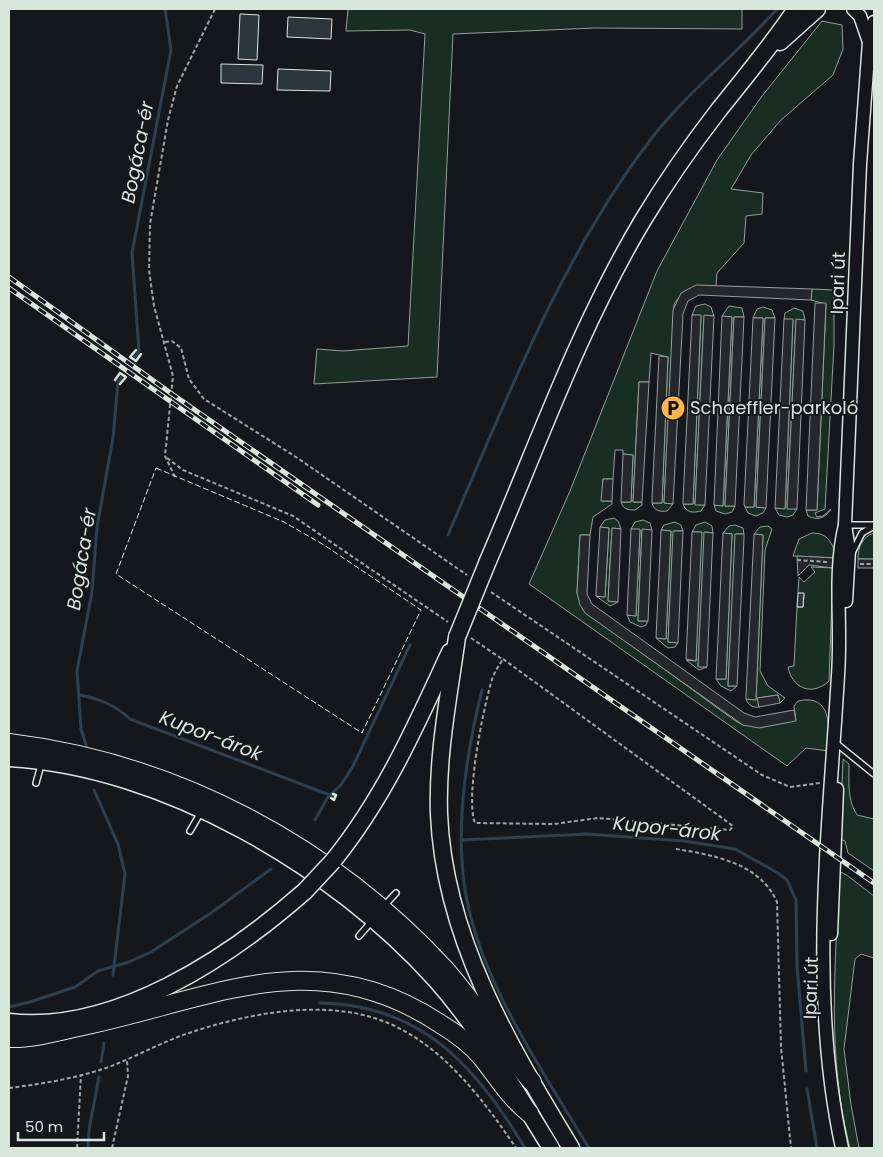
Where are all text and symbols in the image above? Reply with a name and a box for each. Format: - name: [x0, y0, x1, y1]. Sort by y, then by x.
- water label: Bogáca-ér: [114, 98, 161, 205]
- street label: Ipari út: [824, 251, 851, 315]
- parking icon: Schaeffler-parkoló: [660, 395, 686, 421]
- place label: Schaeffler-parkoló: [690, 395, 858, 420]
- water label: Bogáca-ér: [60, 505, 103, 612]
- water label: Kupor-árok: [156, 704, 267, 768]
- water label: Kupor-árok: [612, 809, 723, 848]
- street label: Ipari út: [797, 956, 824, 1020]
- scale bar: [18, 1110, 104, 1142]
- text: 50 m: [25, 1116, 63, 1137]

